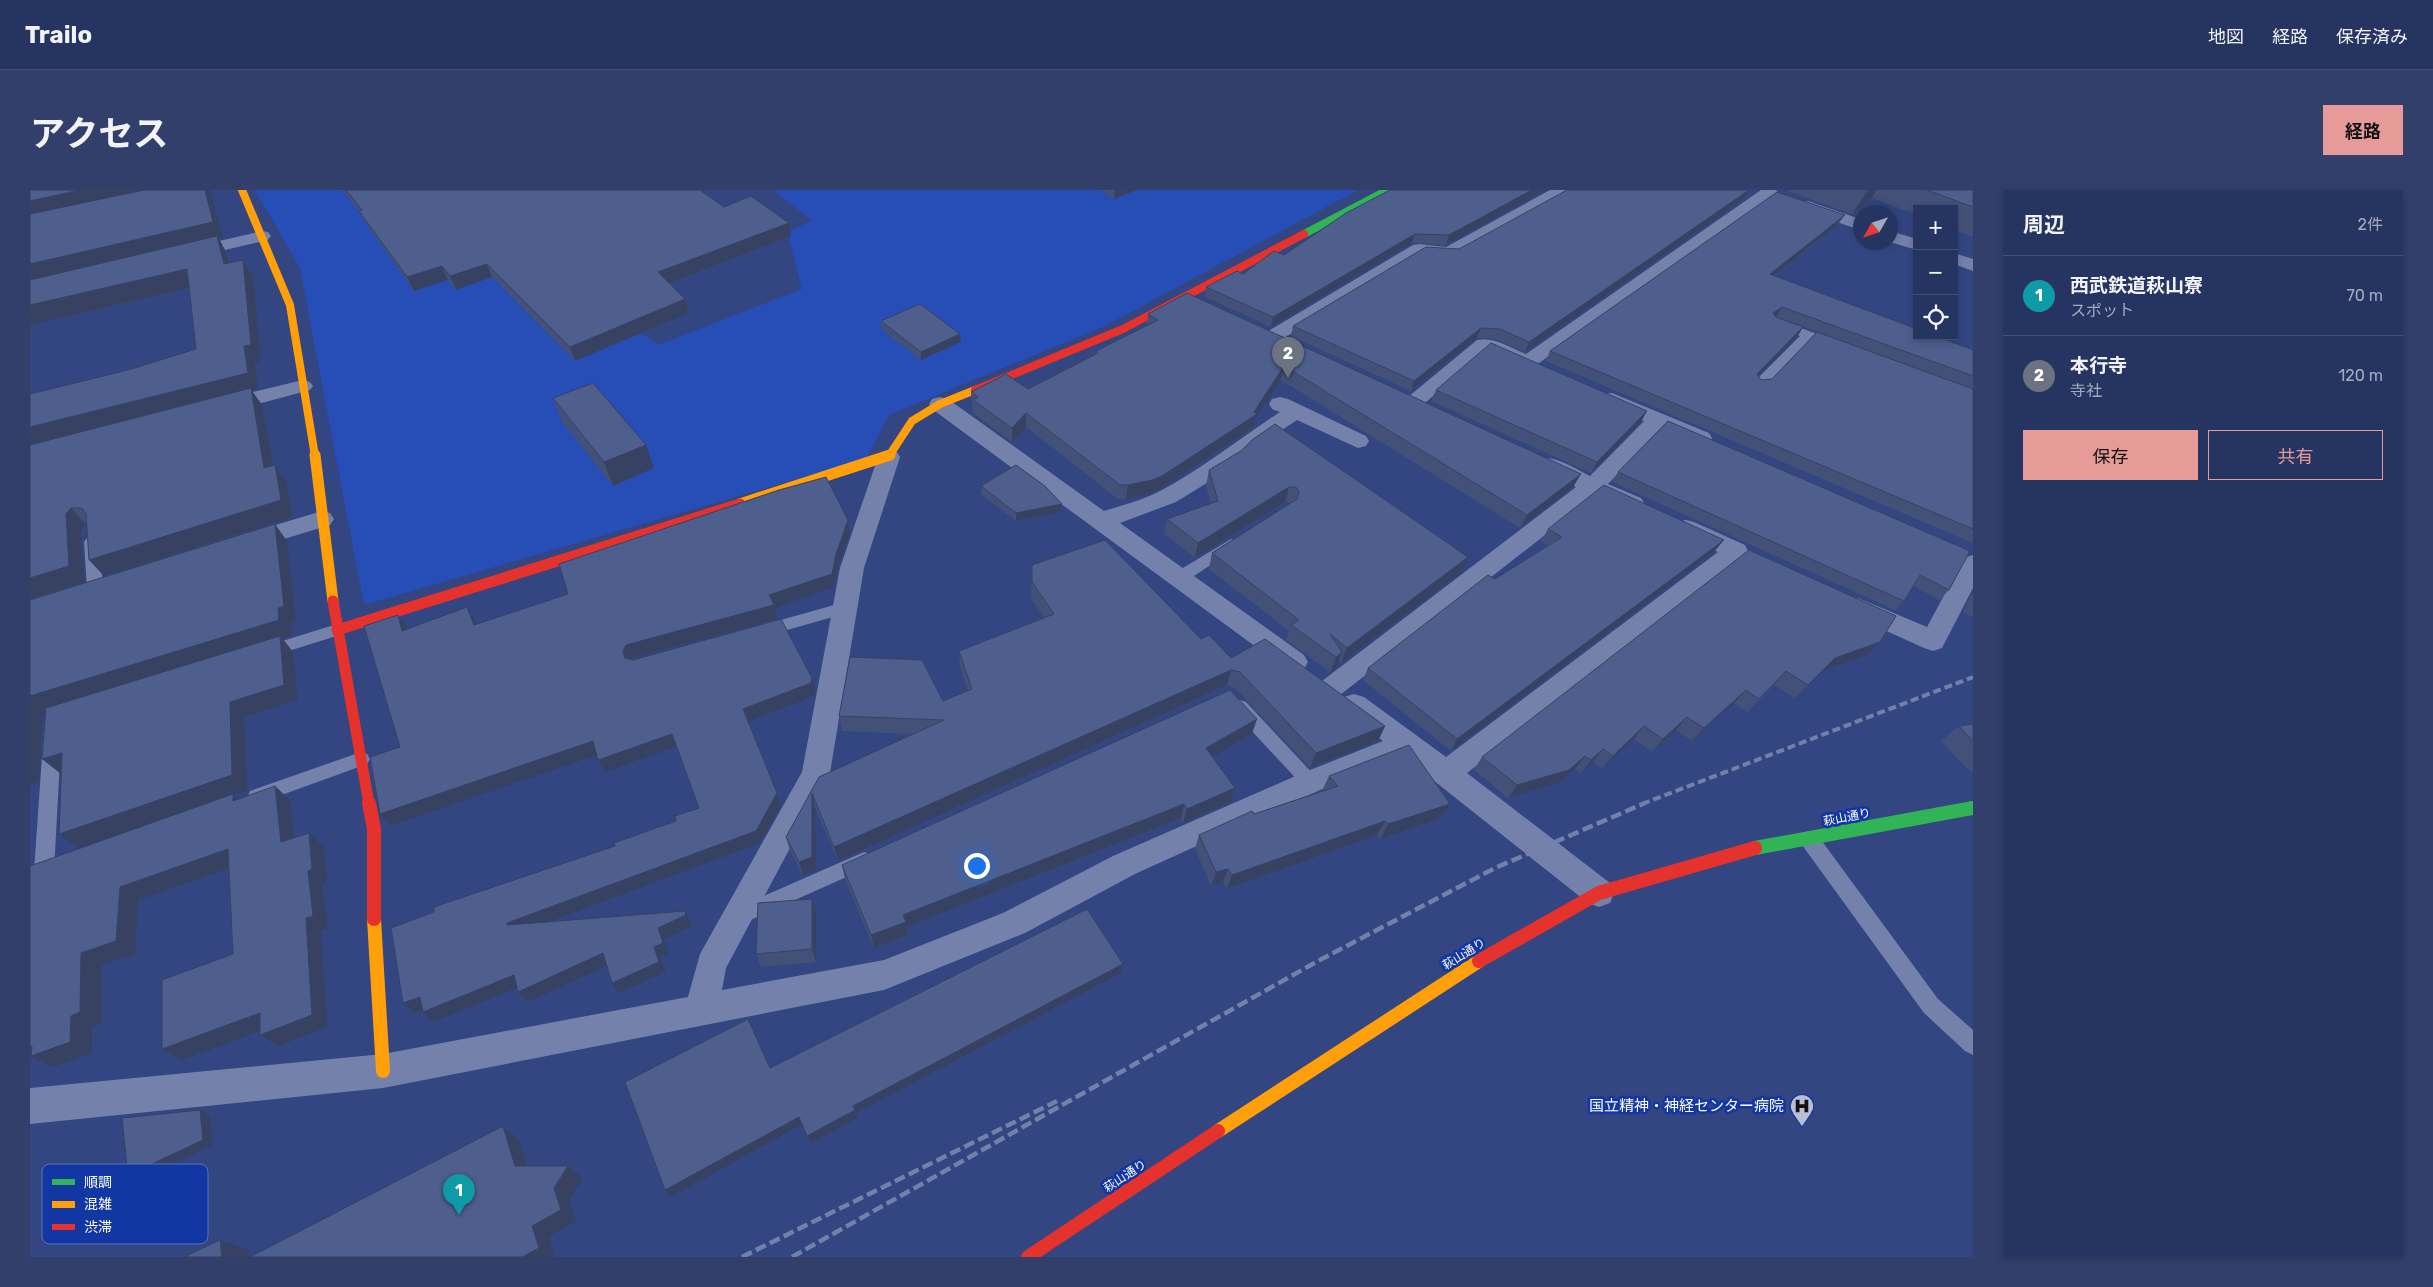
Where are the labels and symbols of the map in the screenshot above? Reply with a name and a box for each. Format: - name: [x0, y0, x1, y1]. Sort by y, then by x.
- north arrow: [1853, 205, 1898, 250]
- pin: 2: [1272, 337, 1304, 378]
- street label: 萩山通り: [1822, 806, 1872, 828]
- your location: [964, 853, 990, 879]
- street label: 萩山通り: [1440, 935, 1488, 973]
- hospital icon: 国立精神・神経センター病院: [1789, 1093, 1815, 1127]
- place label: 国立精神・神経センター病院: [1589, 1097, 1784, 1115]
- street label: 萩山通り: [1101, 1157, 1149, 1195]
- legend: [42, 1164, 208, 1244]
- text: 順調: [84, 1174, 112, 1191]
- pin: 1: [443, 1174, 475, 1215]
- text: 混雑: [84, 1196, 112, 1213]
- text: 渋滞: [84, 1219, 112, 1236]

